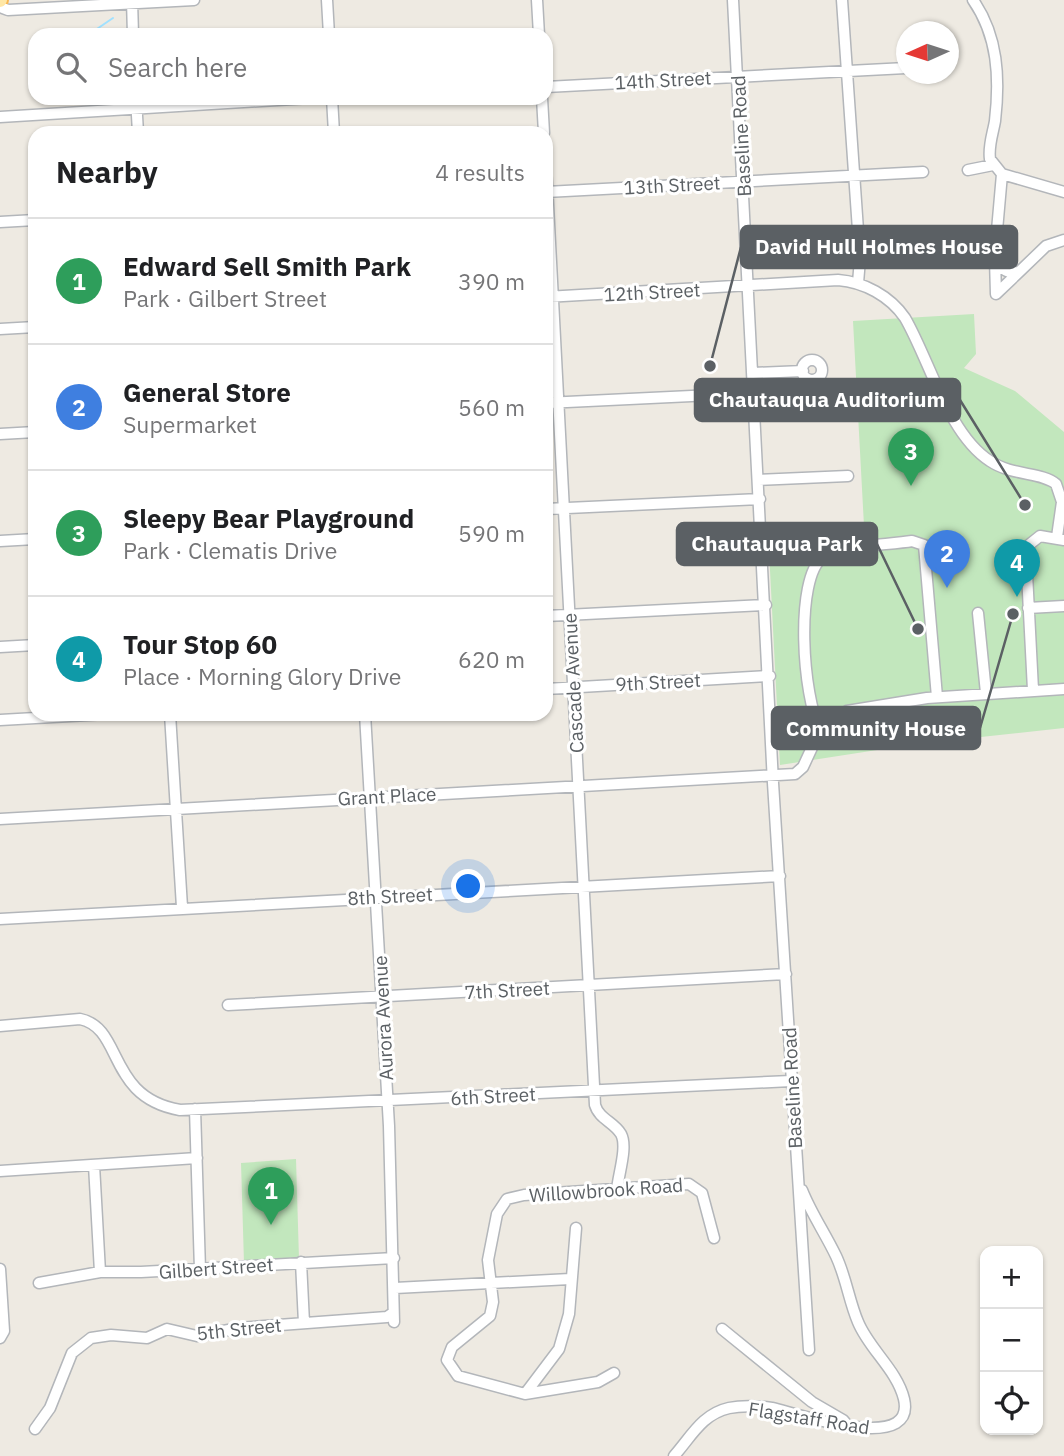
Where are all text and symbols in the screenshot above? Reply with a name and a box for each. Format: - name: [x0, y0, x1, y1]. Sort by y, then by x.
- north arrow: [896, 21, 959, 84]
- search box: [28, 28, 553, 105]
- icon: search: [52, 48, 90, 86]
- text: Search here: [108, 50, 247, 84]
- street label: 14th Street: [614, 65, 712, 95]
- street label: Baseline Road: [726, 75, 756, 197]
- text: Nearby: [56, 152, 158, 191]
- text: 4 results: [435, 157, 525, 187]
- street label: 13th Street: [623, 170, 721, 200]
- callout: David Hull Holmes House: [741, 226, 1017, 268]
- text: David Hull Holmes House: [755, 232, 1003, 260]
- text: Edward Sell Smith Park: [123, 249, 411, 283]
- text: 1: [72, 266, 86, 296]
- text: 390 m: [458, 266, 525, 296]
- street label: 12th Street: [603, 277, 701, 307]
- text: Park · Gilbert Street: [123, 283, 327, 313]
- text: General Store: [123, 375, 291, 409]
- callout: Chautauqua Auditorium: [695, 379, 960, 421]
- text: Chautauqua Auditorium: [709, 385, 945, 413]
- text: 2: [72, 392, 86, 422]
- text: 560 m: [458, 392, 525, 422]
- text: Supermarket: [123, 409, 257, 439]
- pin: 3: [888, 428, 934, 486]
- text: Sleepy Bear Playground: [123, 501, 414, 535]
- text: 3: [72, 518, 86, 548]
- text: 590 m: [458, 518, 525, 548]
- callout: Chautauqua Park: [677, 523, 877, 565]
- text: Chautauqua Park: [691, 529, 864, 557]
- pin: 2: [924, 530, 970, 588]
- text: Park · Clematis Drive: [123, 535, 337, 565]
- pin: 4: [994, 539, 1040, 597]
- street label: Cascade Avenue: [557, 612, 589, 754]
- text: Tour Stop 60: [123, 627, 277, 661]
- text: 4: [72, 644, 86, 674]
- text: 620 m: [458, 644, 525, 674]
- text: Place · Morning Glory Drive: [123, 661, 401, 691]
- street label: 9th Street: [615, 668, 701, 696]
- callout: Community House: [772, 707, 980, 749]
- text: Community House: [786, 714, 966, 742]
- street label: Grant Place: [337, 781, 437, 811]
- your location: [451, 869, 485, 903]
- street label: 8th Street: [347, 882, 433, 910]
- street label: Aurora Avenue: [368, 955, 398, 1081]
- street label: 7th Street: [464, 976, 550, 1004]
- street label: Baseline Road: [777, 1027, 807, 1149]
- street label: 6th Street: [450, 1082, 536, 1110]
- pin: 1: [248, 1167, 294, 1225]
- street label: Willowbrook Road: [528, 1173, 684, 1207]
- map controls: [980, 1246, 1043, 1435]
- button: +: [980, 1246, 1043, 1309]
- street label: Gilbert Street: [158, 1252, 274, 1284]
- button: −: [980, 1309, 1043, 1372]
- street label: 5th Street: [195, 1313, 283, 1345]
- button: locate: [980, 1372, 1043, 1435]
- street label: Flagstaff Road: [747, 1397, 871, 1439]

